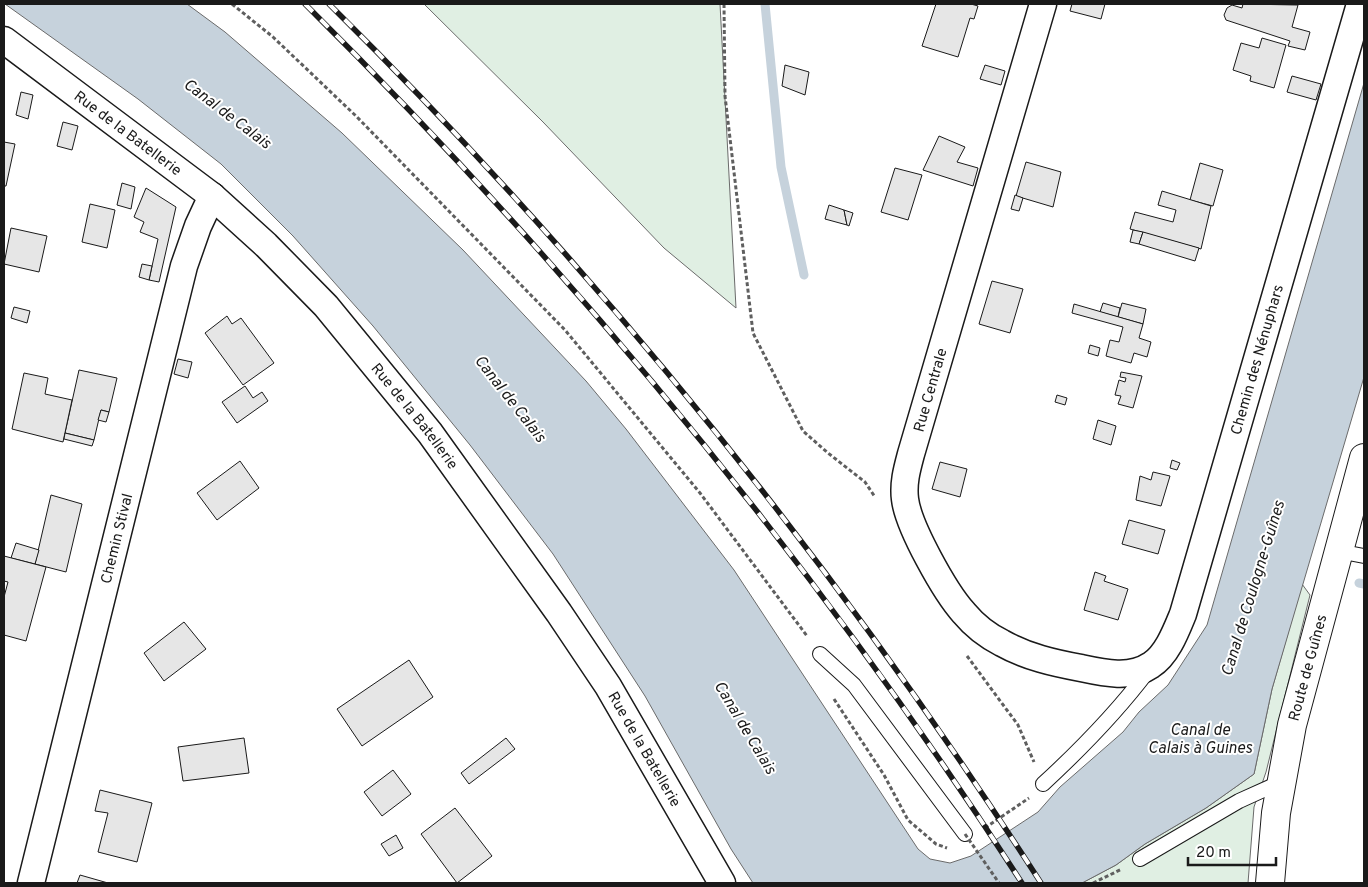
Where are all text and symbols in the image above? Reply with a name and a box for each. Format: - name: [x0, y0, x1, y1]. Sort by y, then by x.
- water label: Canal de Calais: [179, 75, 275, 155]
- street label: Rue de la Batellerie: [69, 88, 185, 181]
- street label: Chemin des Nénuphars: [1227, 283, 1289, 438]
- street label: Rue Centrale: [910, 346, 952, 435]
- water label: Canal de Calais: [469, 352, 550, 447]
- street label: Rue de la Batellerie: [366, 360, 461, 474]
- street label: Chemin Stival: [98, 492, 138, 586]
- water label: Canal de Coulogne-Guînes: [1218, 498, 1290, 679]
- street label: Route de Guînes: [1285, 613, 1332, 724]
- water label: Canal de Calais: [709, 678, 780, 779]
- street label: Rue de la Batellerie: [602, 689, 684, 811]
- water label: Canal de Calais à Guines: [1148, 721, 1253, 759]
- scale bar: [1188, 834, 1276, 866]
- text: 20 m: [1196, 844, 1231, 863]

